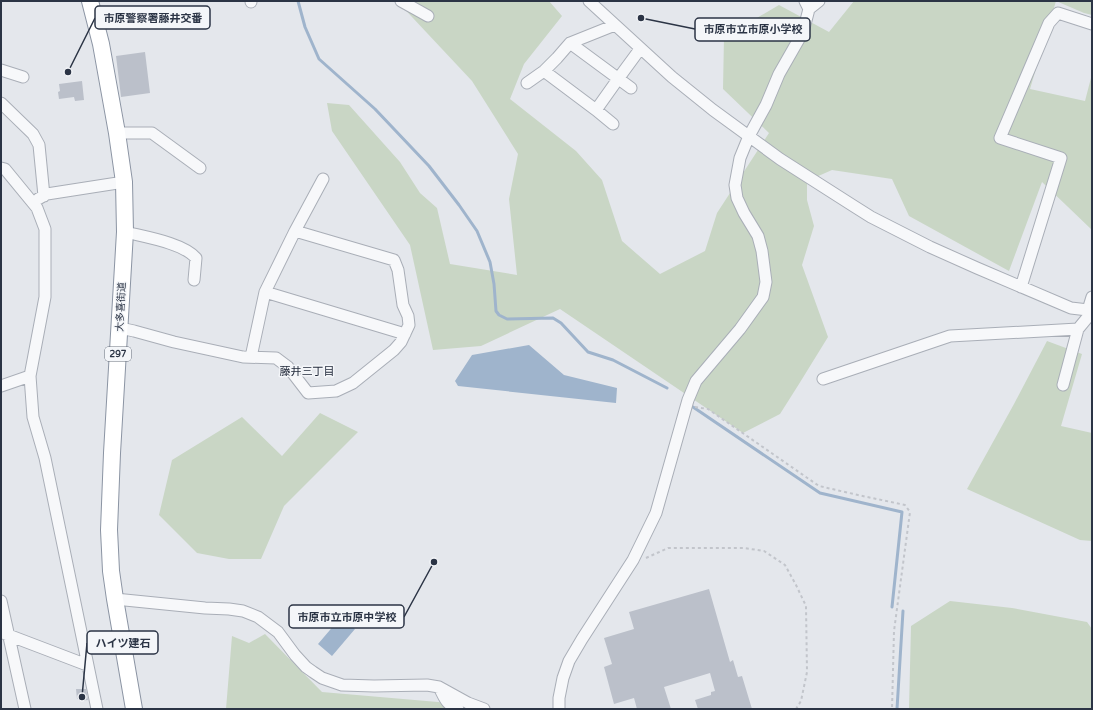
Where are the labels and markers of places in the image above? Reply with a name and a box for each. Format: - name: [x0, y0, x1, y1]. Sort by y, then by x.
- callout: 市原警察署藤井交番: [95, 6, 210, 29]
- callout: 市原市立市原小学校: [695, 18, 810, 41]
- callout: 市原市立市原中学校: [289, 605, 404, 628]
- callout: ハイツ建石: [87, 631, 158, 654]

